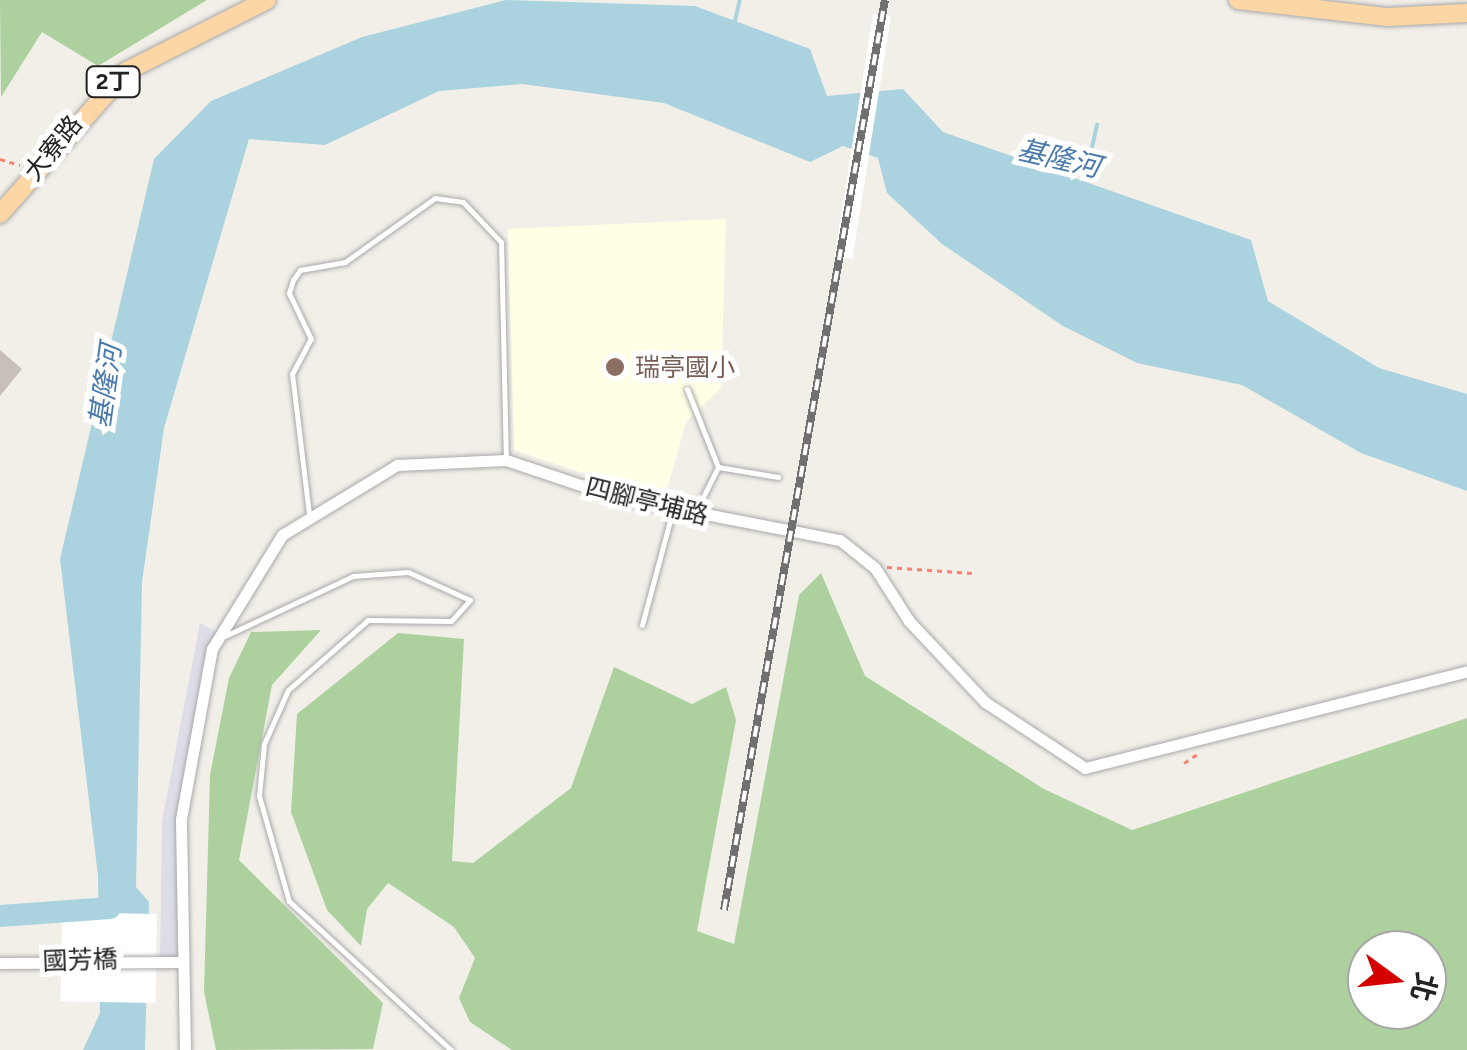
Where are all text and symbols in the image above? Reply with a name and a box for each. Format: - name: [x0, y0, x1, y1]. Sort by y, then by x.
- road number: 2丁: [86, 65, 140, 99]
- street label: 大寮路: [18, 109, 88, 187]
- water label: 基隆河: [1014, 132, 1104, 184]
- water label: 基隆河: [83, 342, 127, 430]
- place label: 瑞亭國小: [635, 352, 735, 382]
- marker: 瑞亭國小: [604, 356, 626, 378]
- street label: 四腳亭埔路: [583, 471, 711, 531]
- north arrow: [1347, 930, 1447, 1030]
- street label: 國芳橋: [42, 944, 118, 976]
- text: 北: [1404, 969, 1444, 1005]

